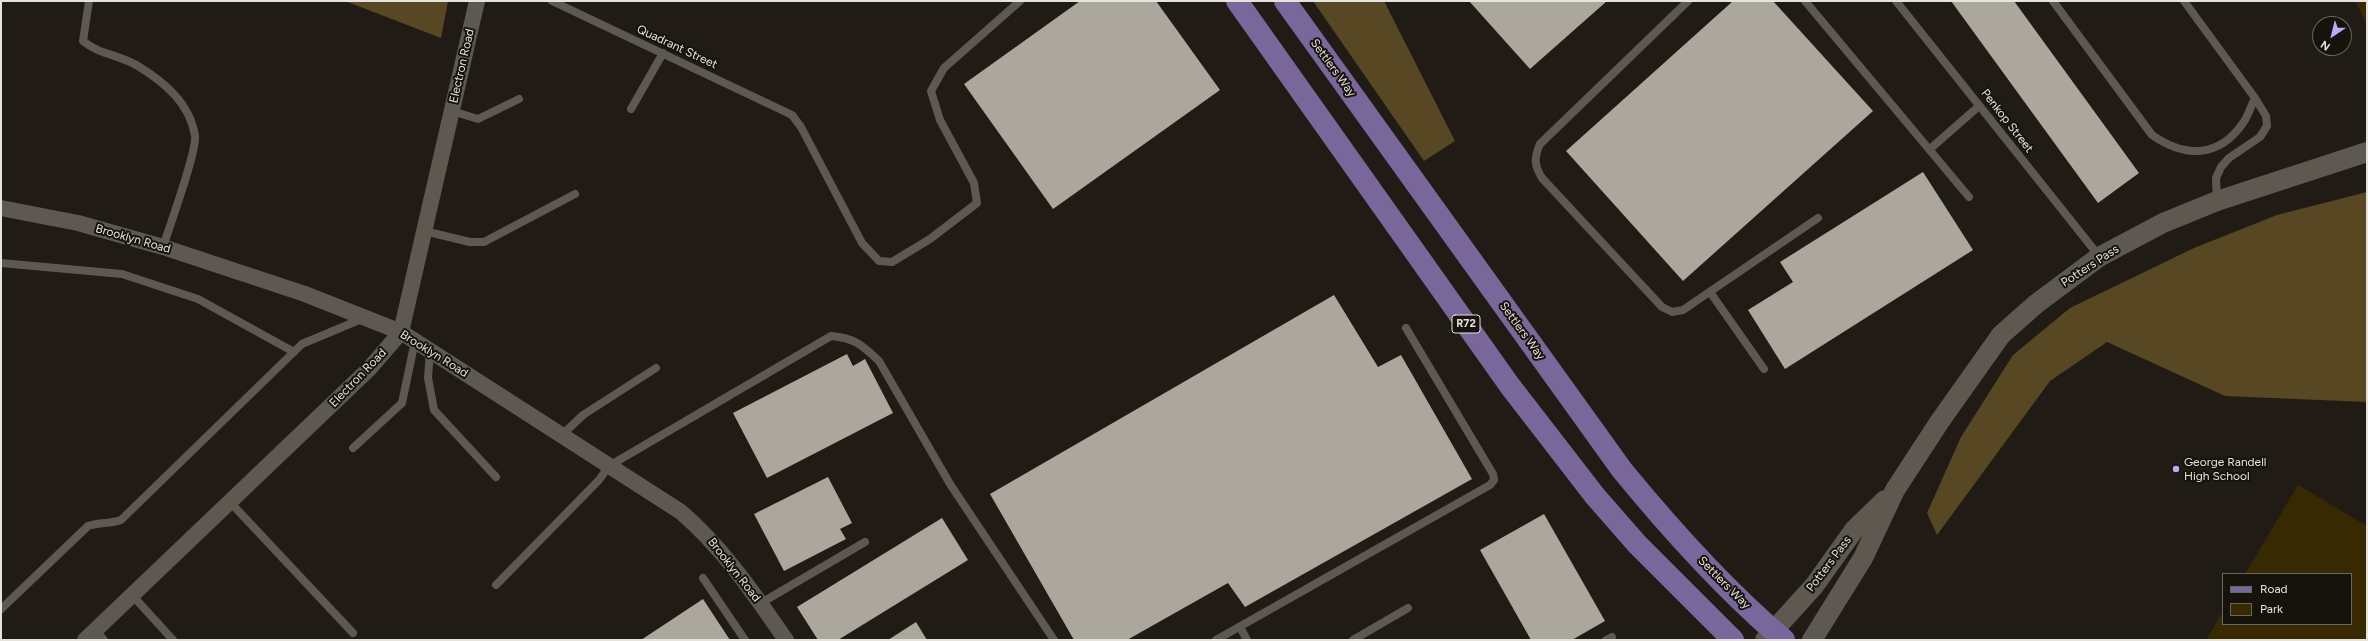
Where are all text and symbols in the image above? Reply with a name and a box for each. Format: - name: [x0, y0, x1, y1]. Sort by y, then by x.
- north arrow: [2312, 16, 2352, 56]
- street label: Quadrant Street: [634, 22, 720, 72]
- street label: Electron Road: [446, 28, 478, 104]
- street label: Settlers Way: [1307, 36, 1359, 100]
- text: N: [2318, 38, 2333, 53]
- street label: Penkop Street: [1978, 86, 2036, 156]
- street label: Brooklyn Road: [94, 221, 172, 257]
- street label: Potters Pass: [2058, 242, 2122, 290]
- street label: Settlers Way: [1496, 299, 1548, 363]
- road number: R72: [1452, 315, 1480, 333]
- street label: Brooklyn Road: [397, 327, 471, 381]
- street label: Electron Road: [327, 346, 389, 410]
- place label: George Randell High School: [2184, 455, 2266, 483]
- marker: George Randell High School: [2171, 464, 2181, 474]
- street label: Potters Pass: [1803, 533, 1855, 595]
- street label: Brooklyn Road: [705, 535, 763, 605]
- street label: Settlers Way: [1695, 554, 1753, 612]
- legend: [2222, 573, 2352, 625]
- text: Road: [2260, 582, 2288, 596]
- text: Park: [2260, 602, 2283, 616]

